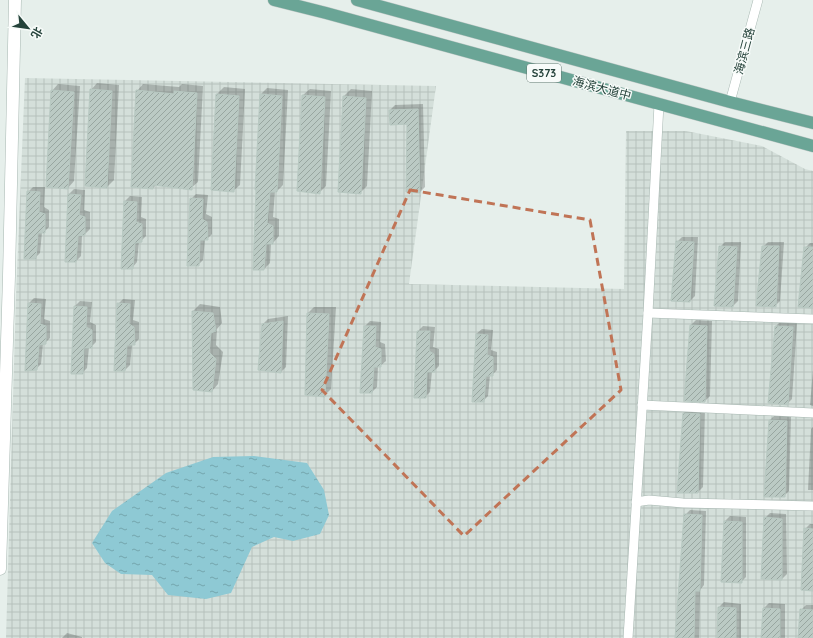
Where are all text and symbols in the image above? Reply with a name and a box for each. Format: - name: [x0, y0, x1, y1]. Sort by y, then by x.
- north arrow: [8, 8, 48, 48]
- text: 北: [28, 25, 46, 41]
- street label: 海滨三路: [731, 26, 757, 76]
- road number: S373: [527, 64, 561, 82]
- street label: 海滨大道中: [571, 73, 633, 103]

